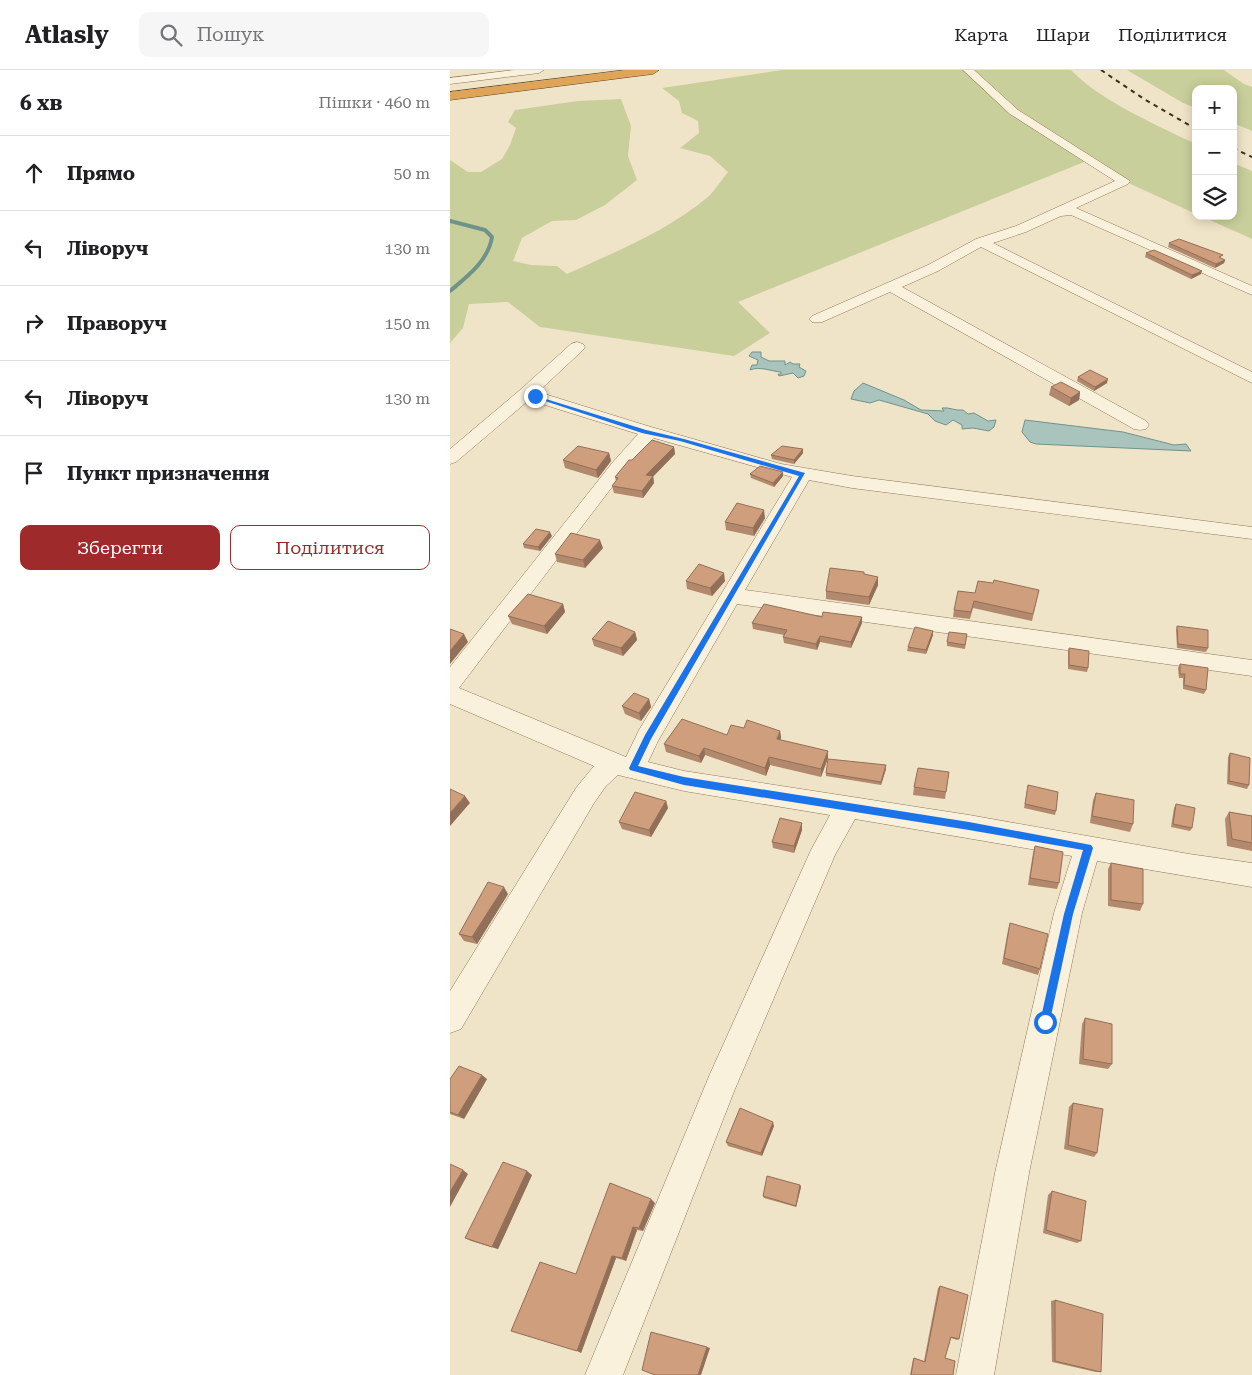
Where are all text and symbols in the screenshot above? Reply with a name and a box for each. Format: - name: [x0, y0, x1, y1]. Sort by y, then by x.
- search box: [139, 12, 489, 57]
- text: Atlasly: [25, 21, 109, 49]
- icon: search: [157, 21, 185, 49]
- text: Пошук: [197, 23, 264, 46]
- text: Карта: [954, 24, 1008, 45]
- text: Шари: [1036, 24, 1090, 45]
- text: Поділитися: [1118, 24, 1227, 45]
- map controls: [1192, 85, 1237, 220]
- button: +: [1192, 85, 1237, 130]
- text: 6 хв: [20, 91, 63, 115]
- text: Пішки · 460 m: [319, 93, 430, 112]
- button: −: [1192, 130, 1237, 175]
- icon: ahead: [20, 159, 48, 187]
- text: Прямо: [67, 162, 135, 185]
- text: 50 m: [393, 164, 430, 183]
- button: layers: [1192, 175, 1237, 220]
- icon: left: [20, 234, 48, 262]
- text: Ліворуч: [67, 237, 148, 260]
- text: 130 m: [384, 239, 430, 258]
- icon: right: [20, 309, 48, 337]
- text: Праворуч: [67, 312, 167, 335]
- text: 150 m: [384, 314, 430, 333]
- icon: left: [20, 384, 48, 412]
- route end: [524, 385, 547, 408]
- text: Ліворуч: [67, 387, 148, 410]
- text: 130 m: [384, 389, 430, 408]
- icon: arrive: [20, 459, 48, 487]
- text: Пункт призначення: [67, 462, 269, 485]
- button: Зберегти: [20, 525, 220, 570]
- button: Поділитися: [230, 525, 430, 570]
- route start: [1034, 1011, 1057, 1034]

